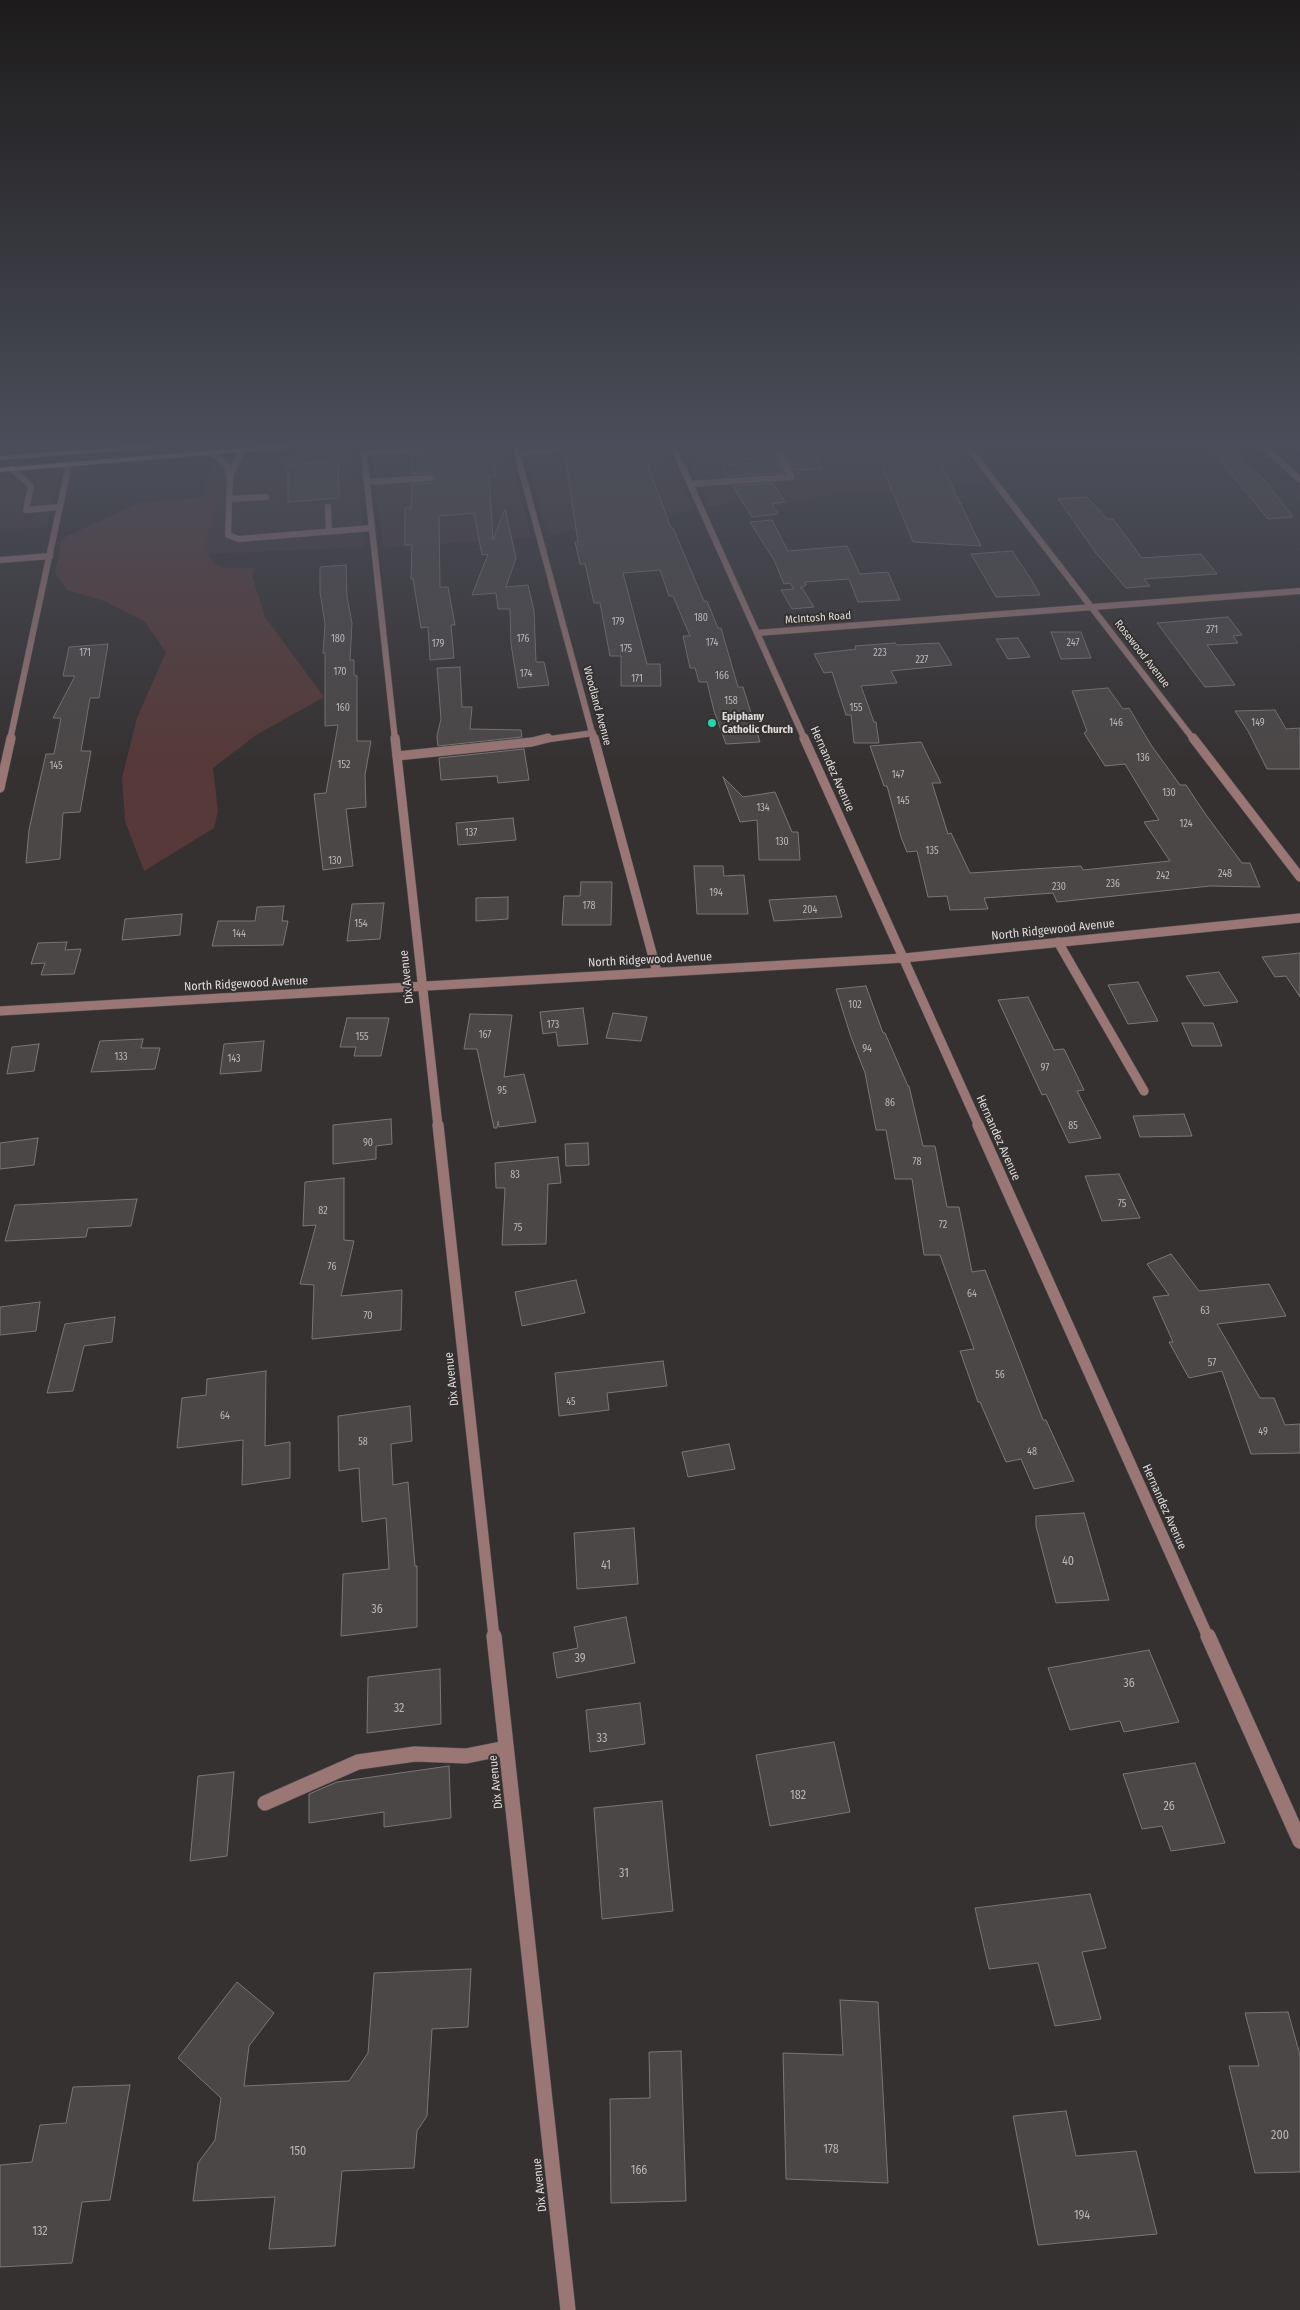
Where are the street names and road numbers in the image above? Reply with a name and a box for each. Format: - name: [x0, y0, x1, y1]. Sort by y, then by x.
- street label: McIntosh Road: [784, 609, 852, 627]
- street label: Rosewood Avenue: [1112, 618, 1172, 690]
- street label: Woodland Avenue: [580, 665, 614, 747]
- street label: Hernandez Avenue: [807, 724, 857, 814]
- street label: North Ridgewood Avenue: [991, 916, 1115, 944]
- street label: Dix Avenue: [397, 949, 417, 1005]
- street label: North Ridgewood Avenue: [588, 950, 712, 970]
- street label: North Ridgewood Avenue: [184, 974, 308, 994]
- street label: Hernandez Avenue: [973, 1093, 1023, 1183]
- street label: Dix Avenue: [442, 1351, 462, 1407]
- street label: Hernandez Avenue: [1139, 1462, 1189, 1552]
- street label: Dix Avenue: [486, 1754, 506, 1810]
- street label: Dix Avenue: [530, 2157, 550, 2213]

